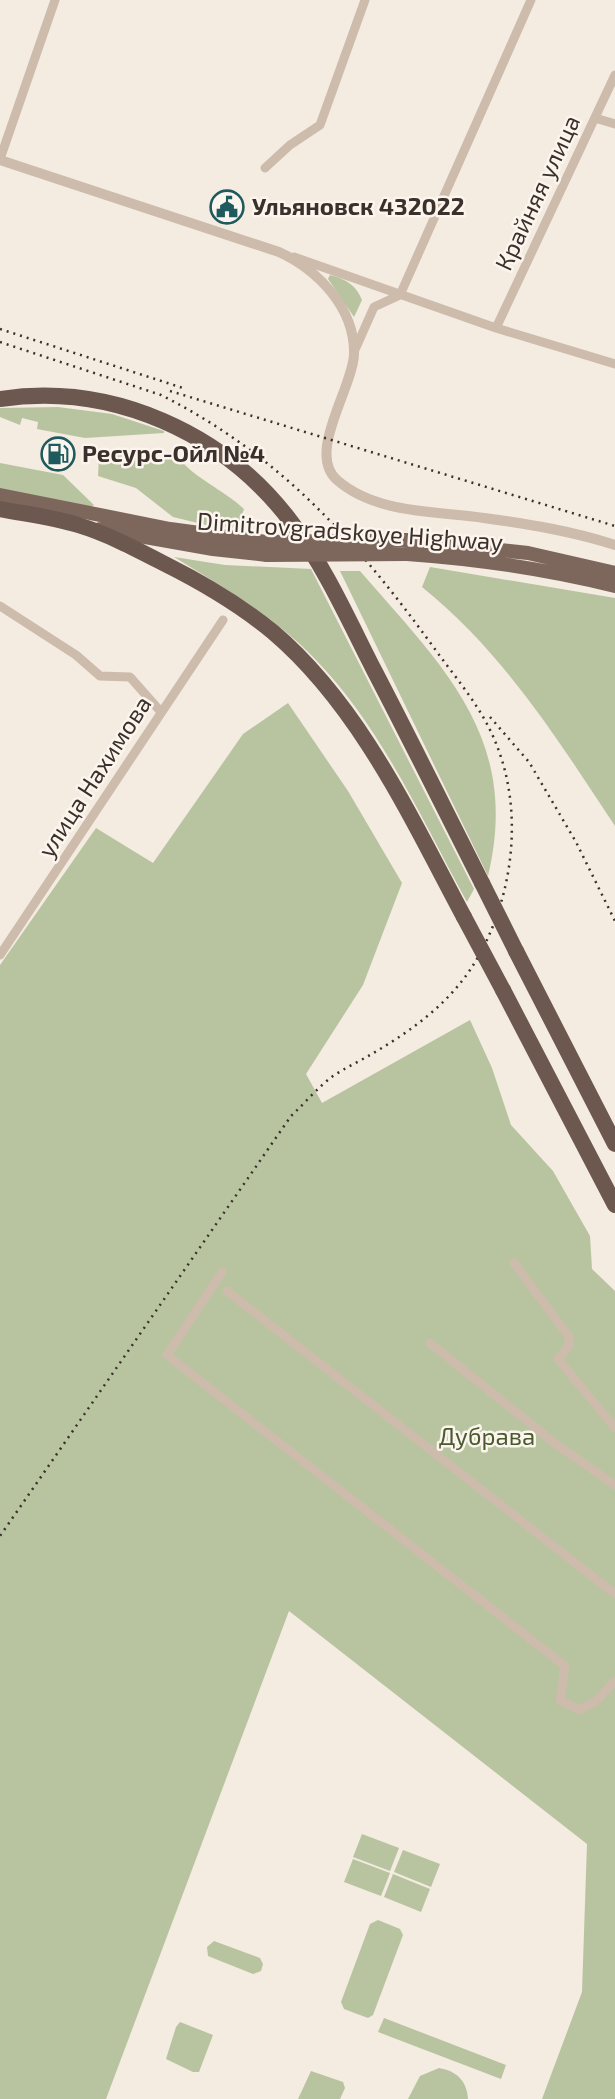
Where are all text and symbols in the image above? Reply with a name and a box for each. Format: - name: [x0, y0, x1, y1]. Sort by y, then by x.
- street label: Крайняя улица: [488, 110, 586, 275]
- public building icon: Ульяновск 432022: [208, 188, 246, 226]
- place label: Ульяновск 432022: [252, 191, 465, 220]
- fuel station icon: Ресурс-Ойл №4: [39, 435, 77, 473]
- place label: Ресурс-Ойл №4: [82, 438, 265, 467]
- street label: Dimitrovgradskoye Highway: [196, 505, 504, 556]
- street label: улица Нахимова: [31, 690, 158, 863]
- park label: Дубрава: [439, 1421, 535, 1451]

